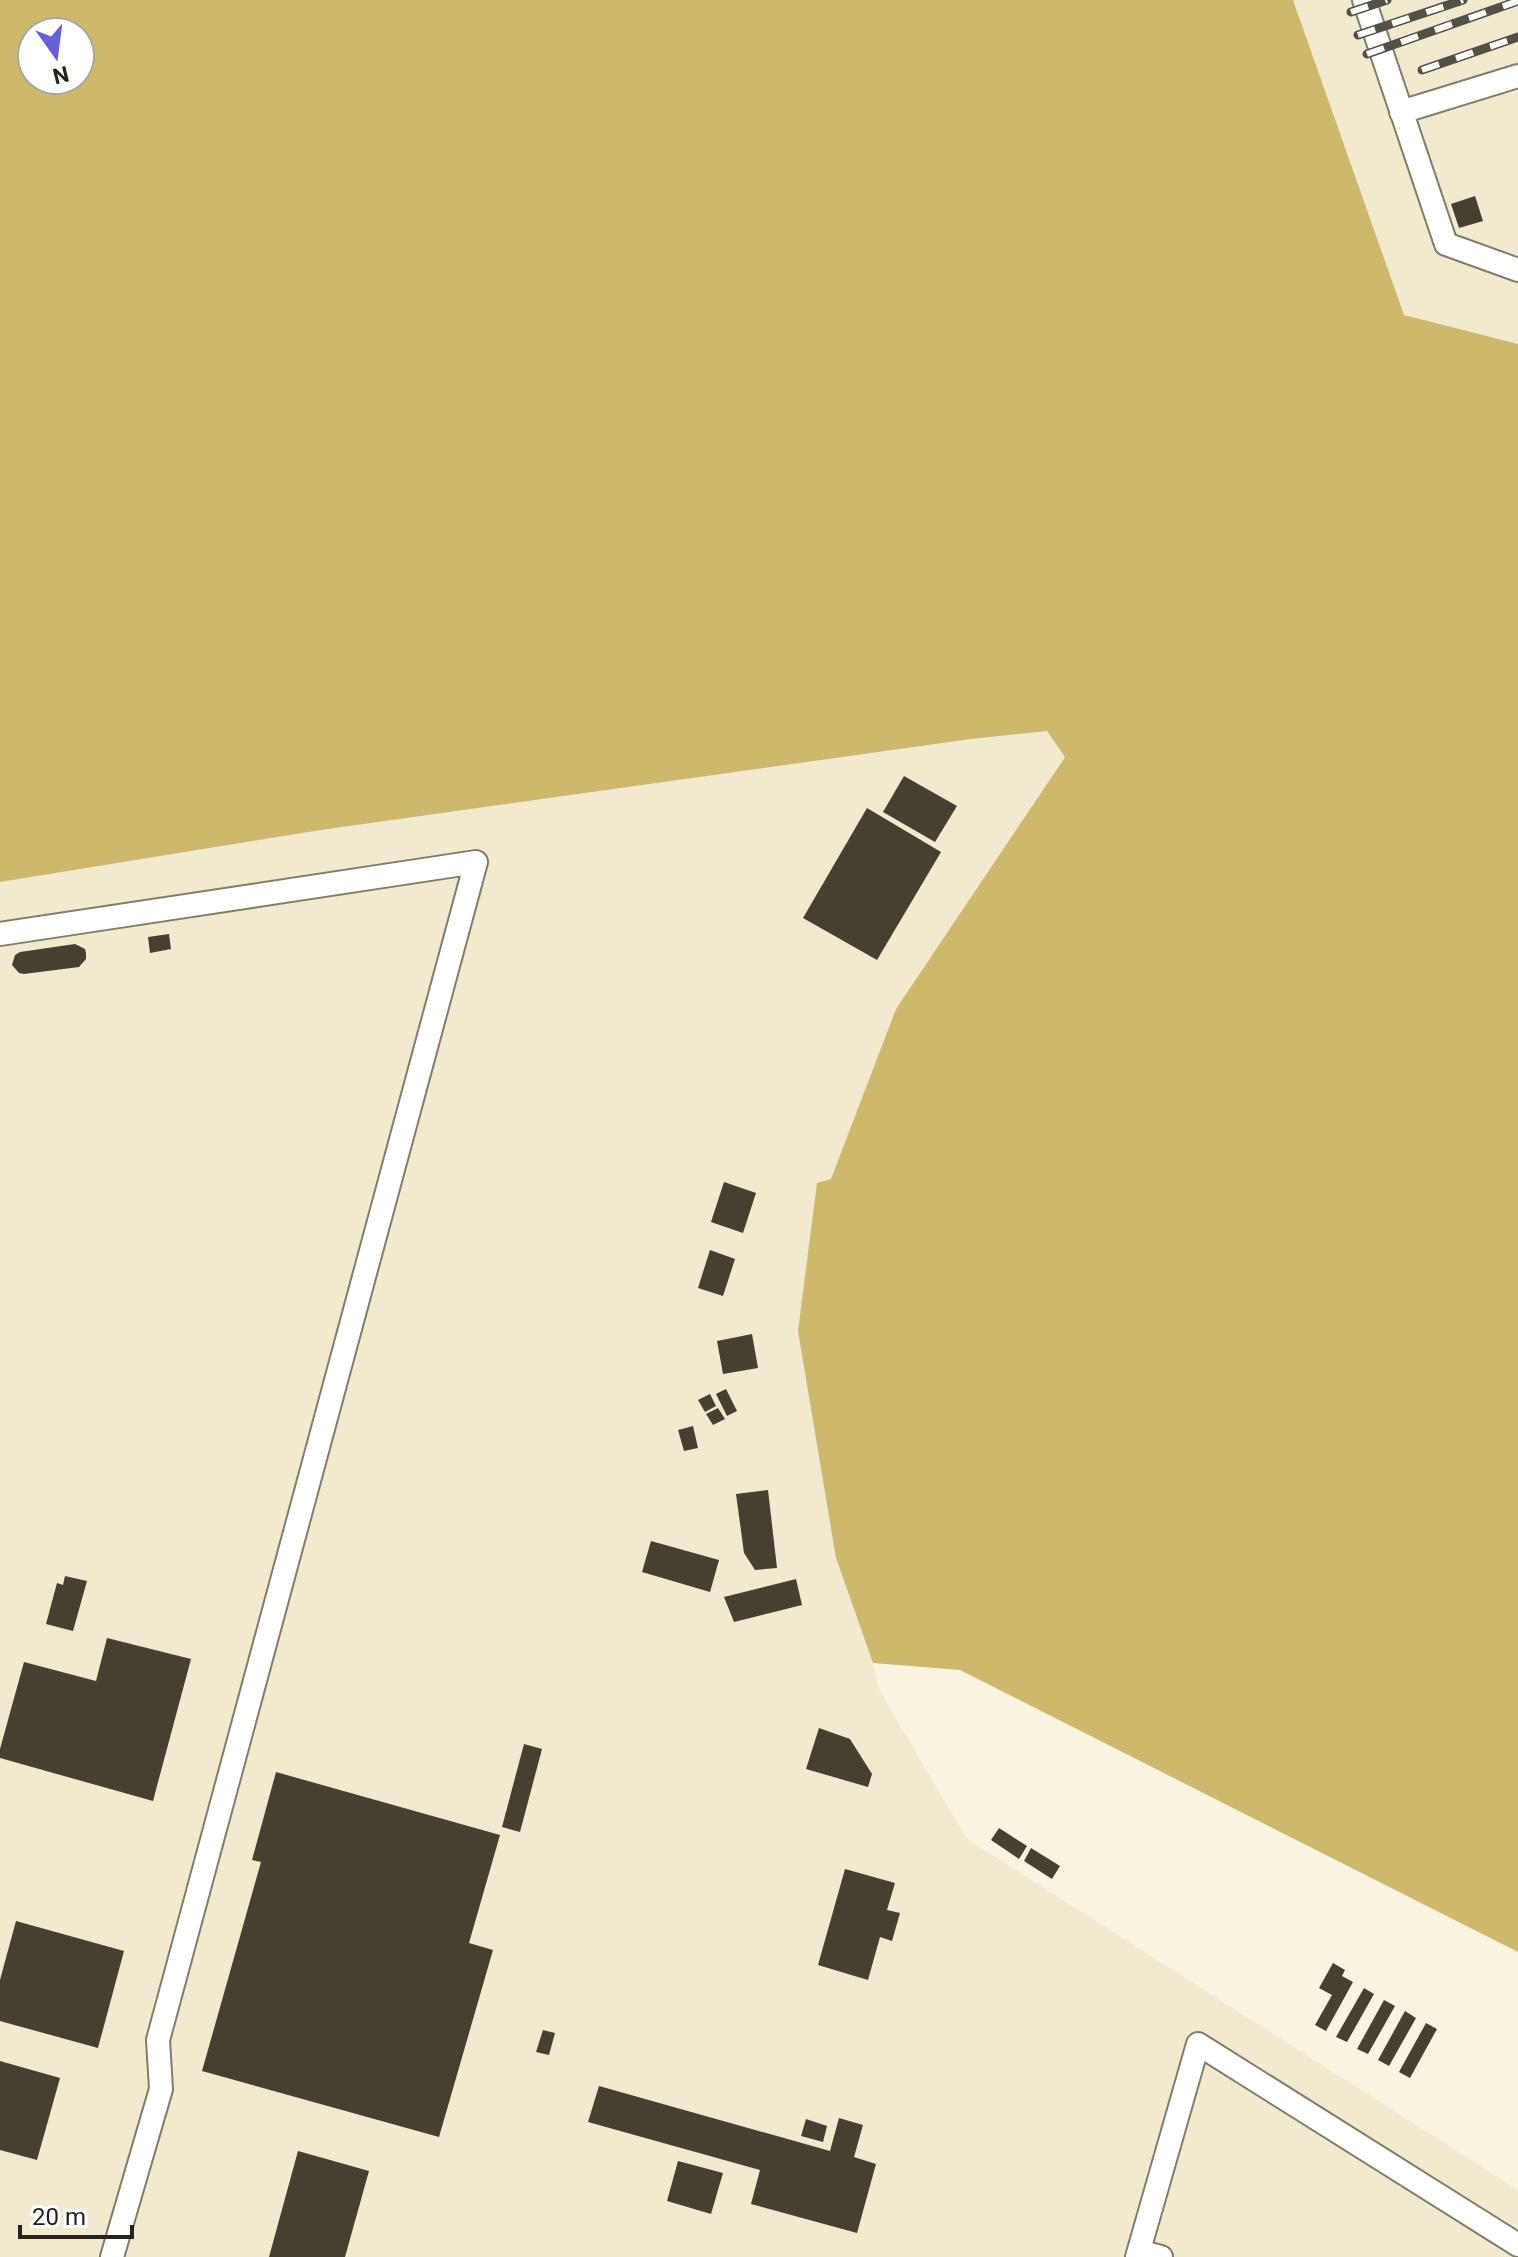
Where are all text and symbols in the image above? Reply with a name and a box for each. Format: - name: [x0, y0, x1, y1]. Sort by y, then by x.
- north arrow: [16, 16, 96, 96]
- text: N: [50, 61, 71, 89]
- scale bar: [20, 2189, 132, 2239]
- text: 20 m: [32, 2203, 86, 2231]

